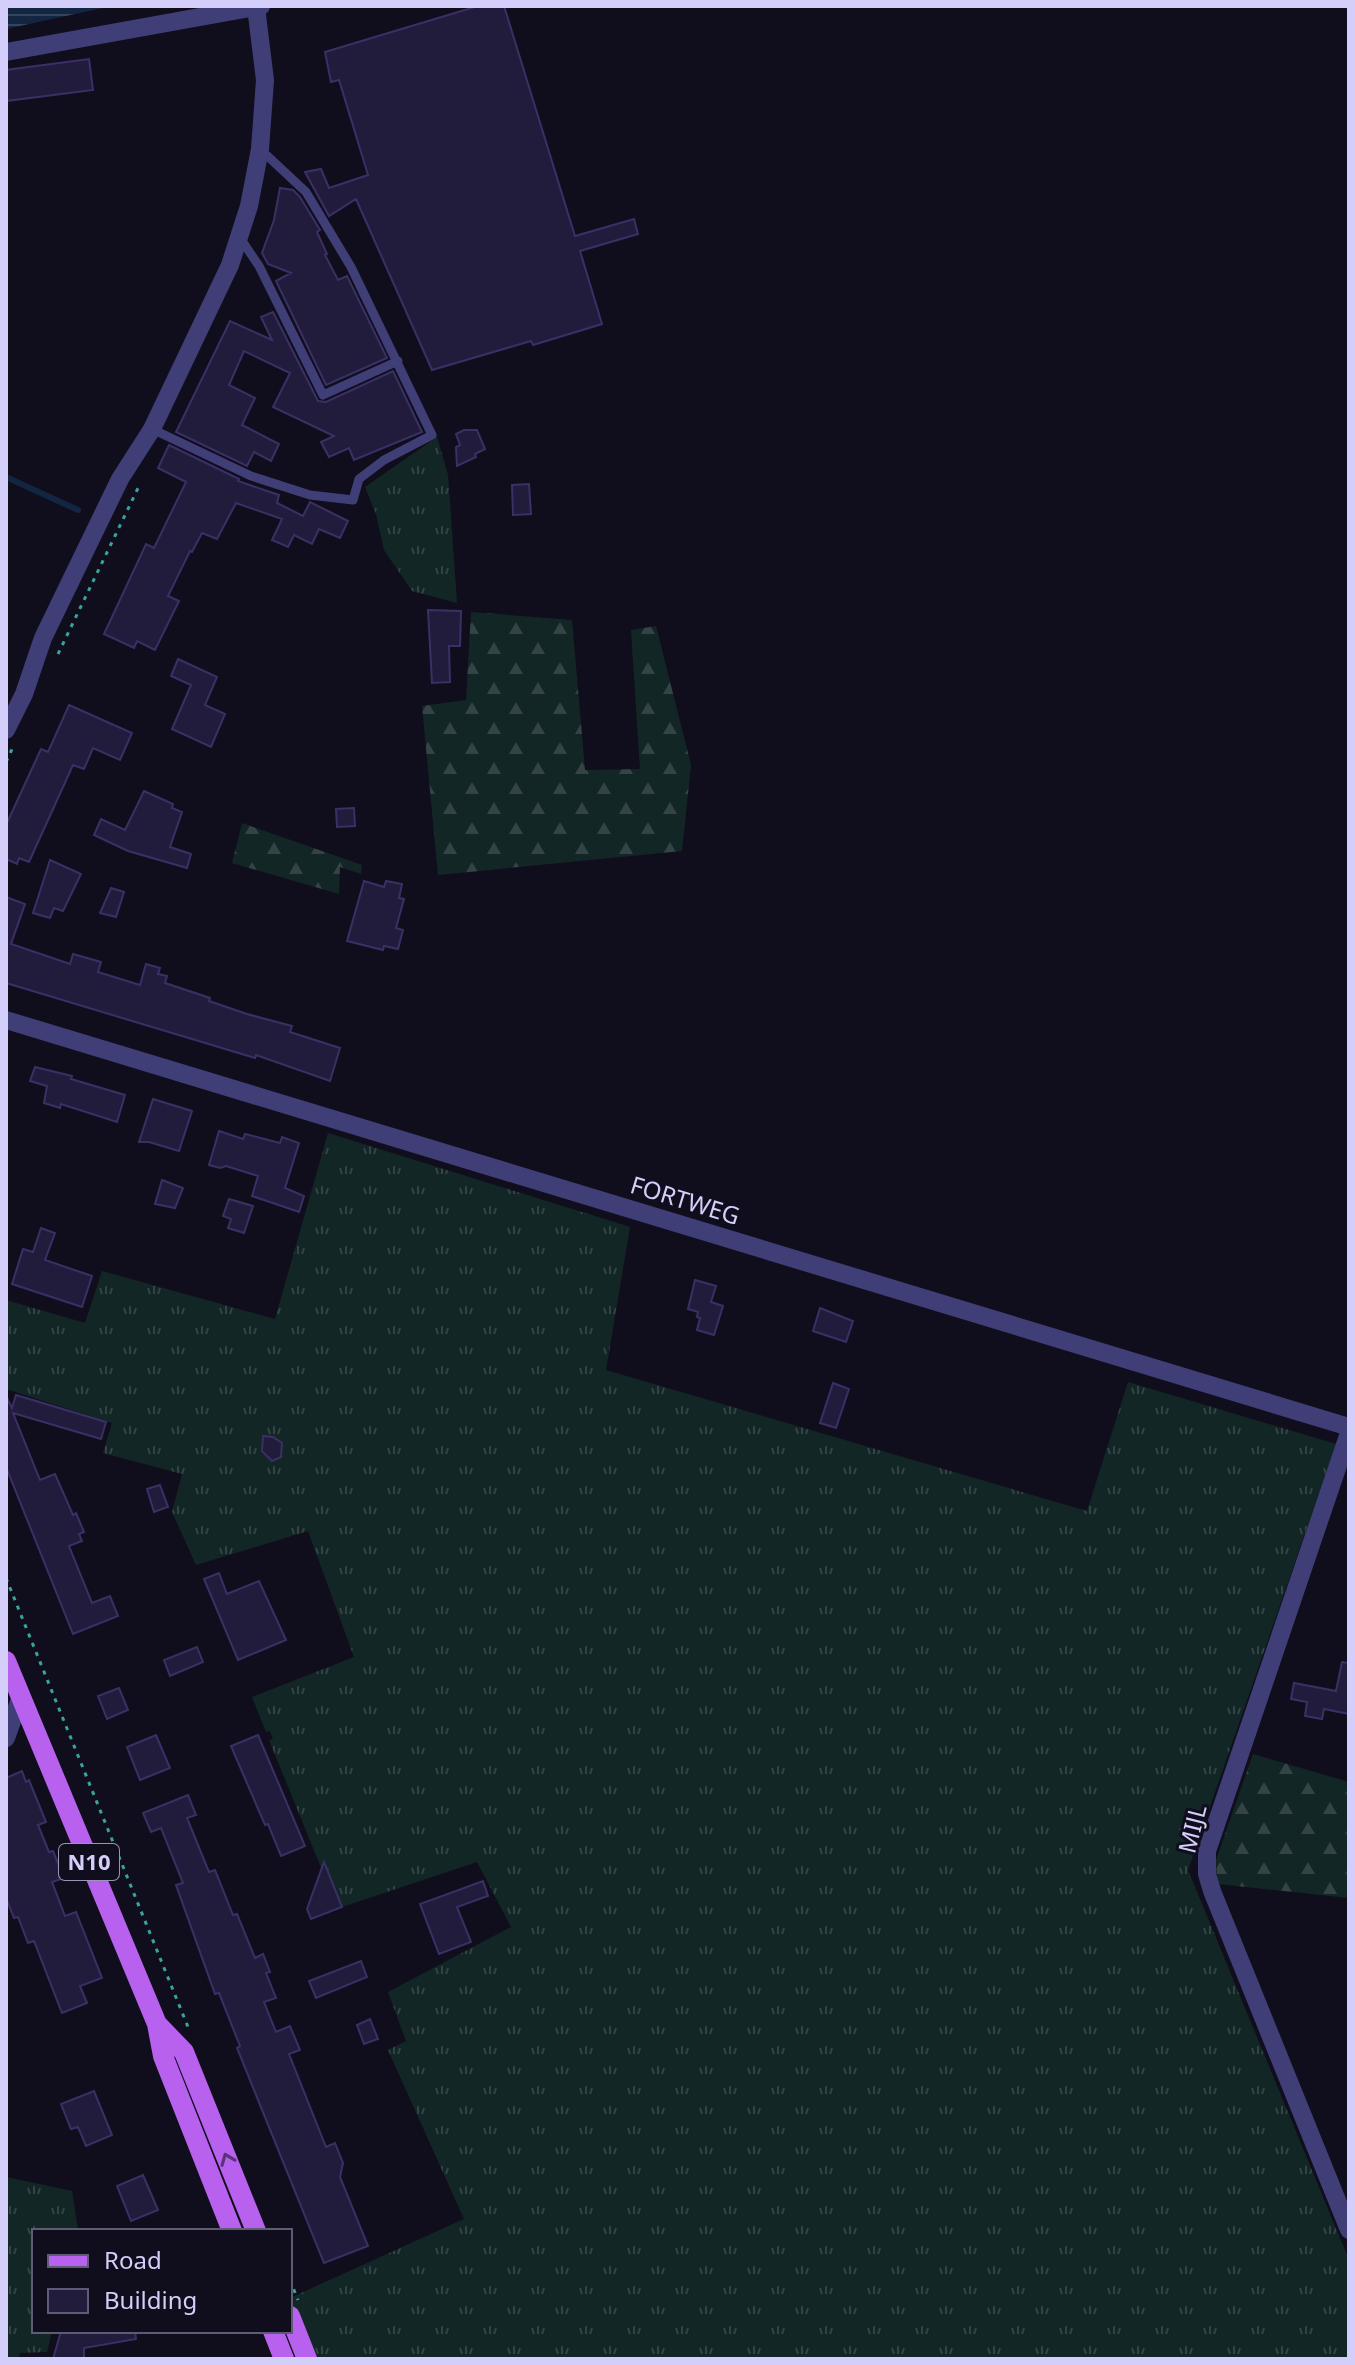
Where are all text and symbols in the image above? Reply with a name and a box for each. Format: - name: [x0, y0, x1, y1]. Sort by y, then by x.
- street label: FORTWEG: [627, 1167, 744, 1232]
- street label: MIJL: [1170, 1801, 1213, 1856]
- road number: N10: [59, 1844, 119, 1880]
- one-way arrow: [220, 2153, 236, 2167]
- legend: [32, 2229, 292, 2333]
- text: Road: [104, 2243, 162, 2276]
- text: Building: [104, 2283, 197, 2316]

